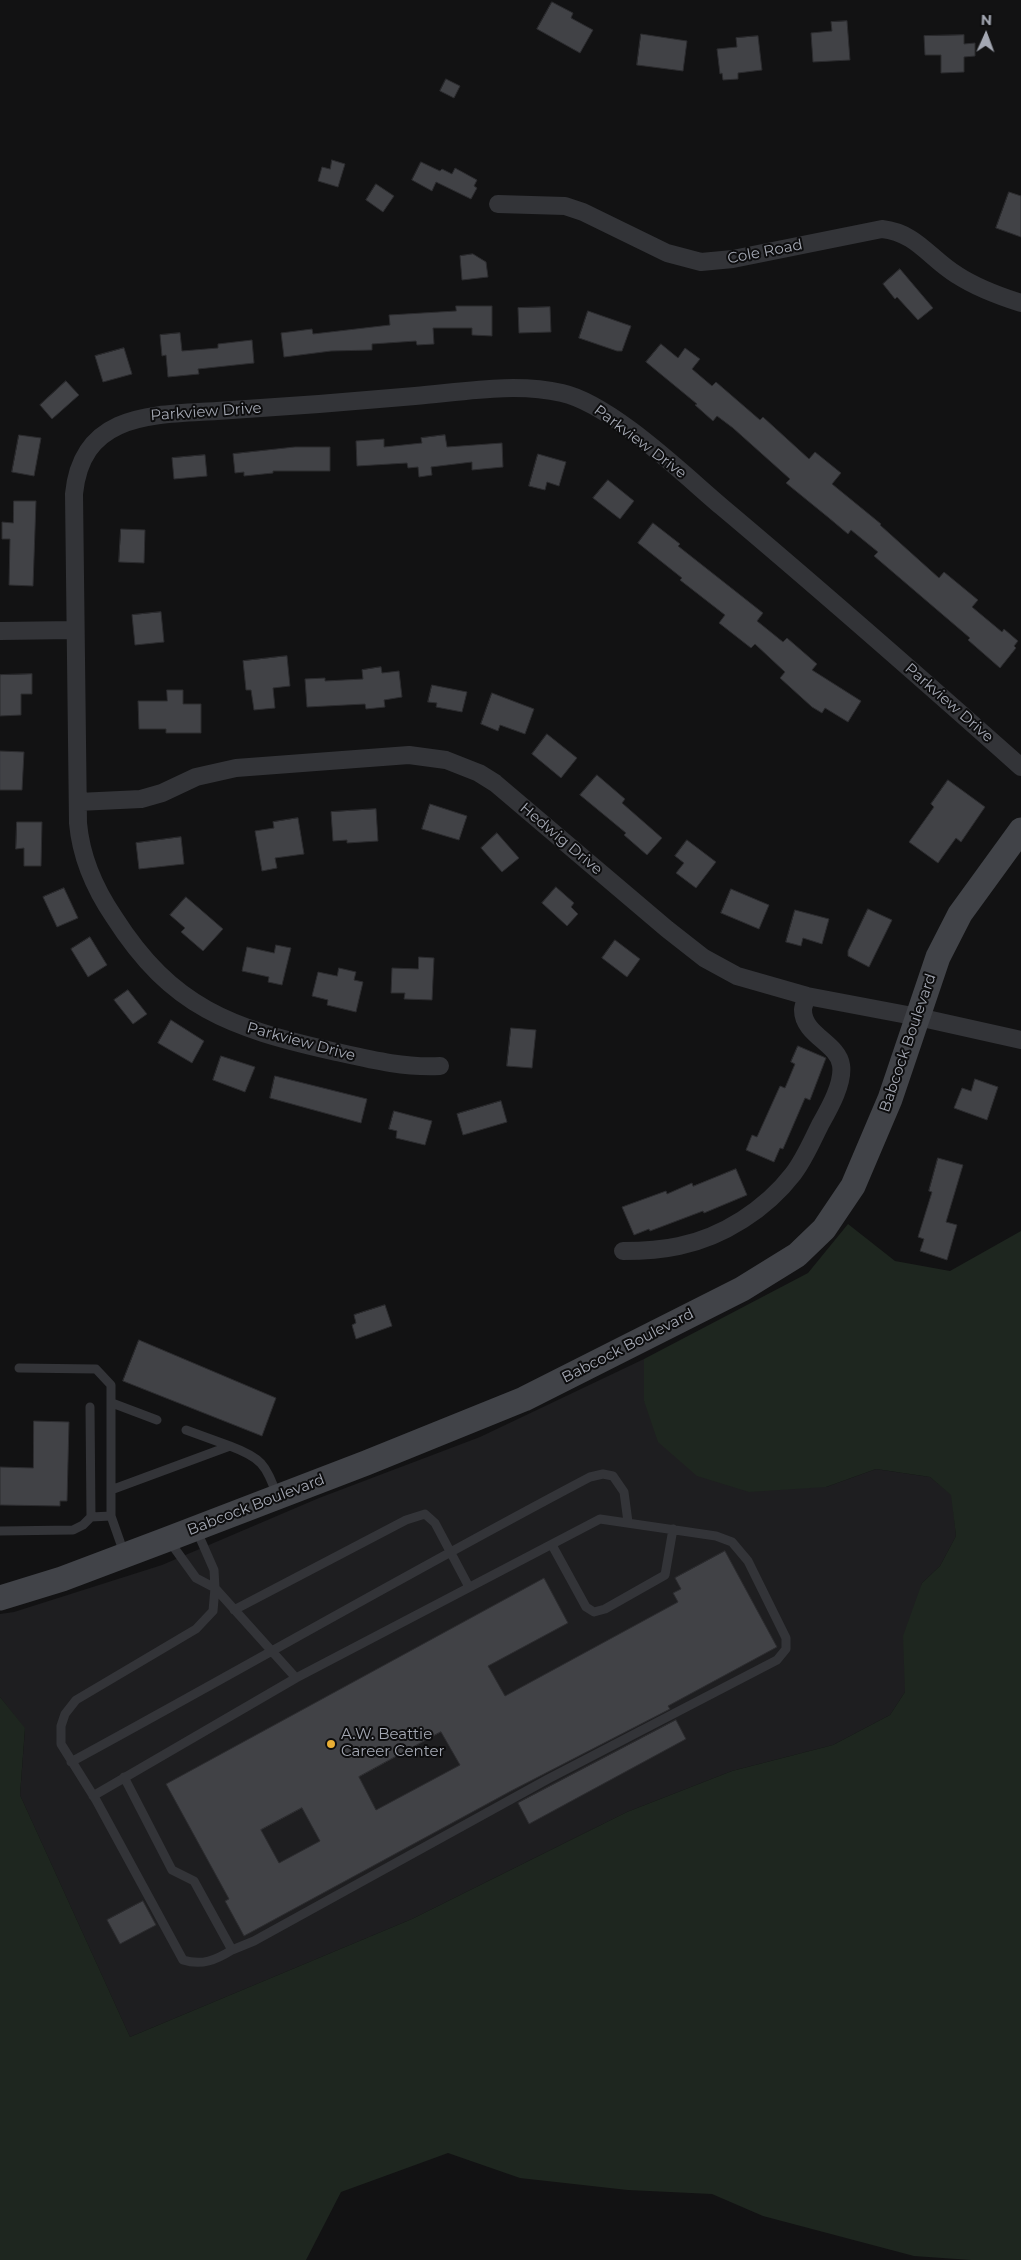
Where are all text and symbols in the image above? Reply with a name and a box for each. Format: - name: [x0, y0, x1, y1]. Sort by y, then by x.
- north arrow: [961, 10, 1011, 60]
- text: N: [981, 11, 992, 29]
- street label: Cole Road: [726, 236, 804, 268]
- street label: Parkview Drive: [150, 399, 262, 425]
- street label: Parkview Drive: [590, 401, 690, 483]
- street label: Parkview Drive: [901, 660, 997, 746]
- street label: Hedwig Drive: [516, 799, 606, 879]
- street label: Babcock Boulevard: [876, 971, 940, 1115]
- street label: Parkview Drive: [245, 1019, 357, 1065]
- street label: Babcock Boulevard: [559, 1305, 697, 1387]
- street label: Babcock Boulevard: [185, 1470, 327, 1540]
- place label: A.W. Beattie Career Center: [341, 1726, 445, 1761]
- marker: A.W. Beattie Career Center: [325, 1738, 337, 1750]

